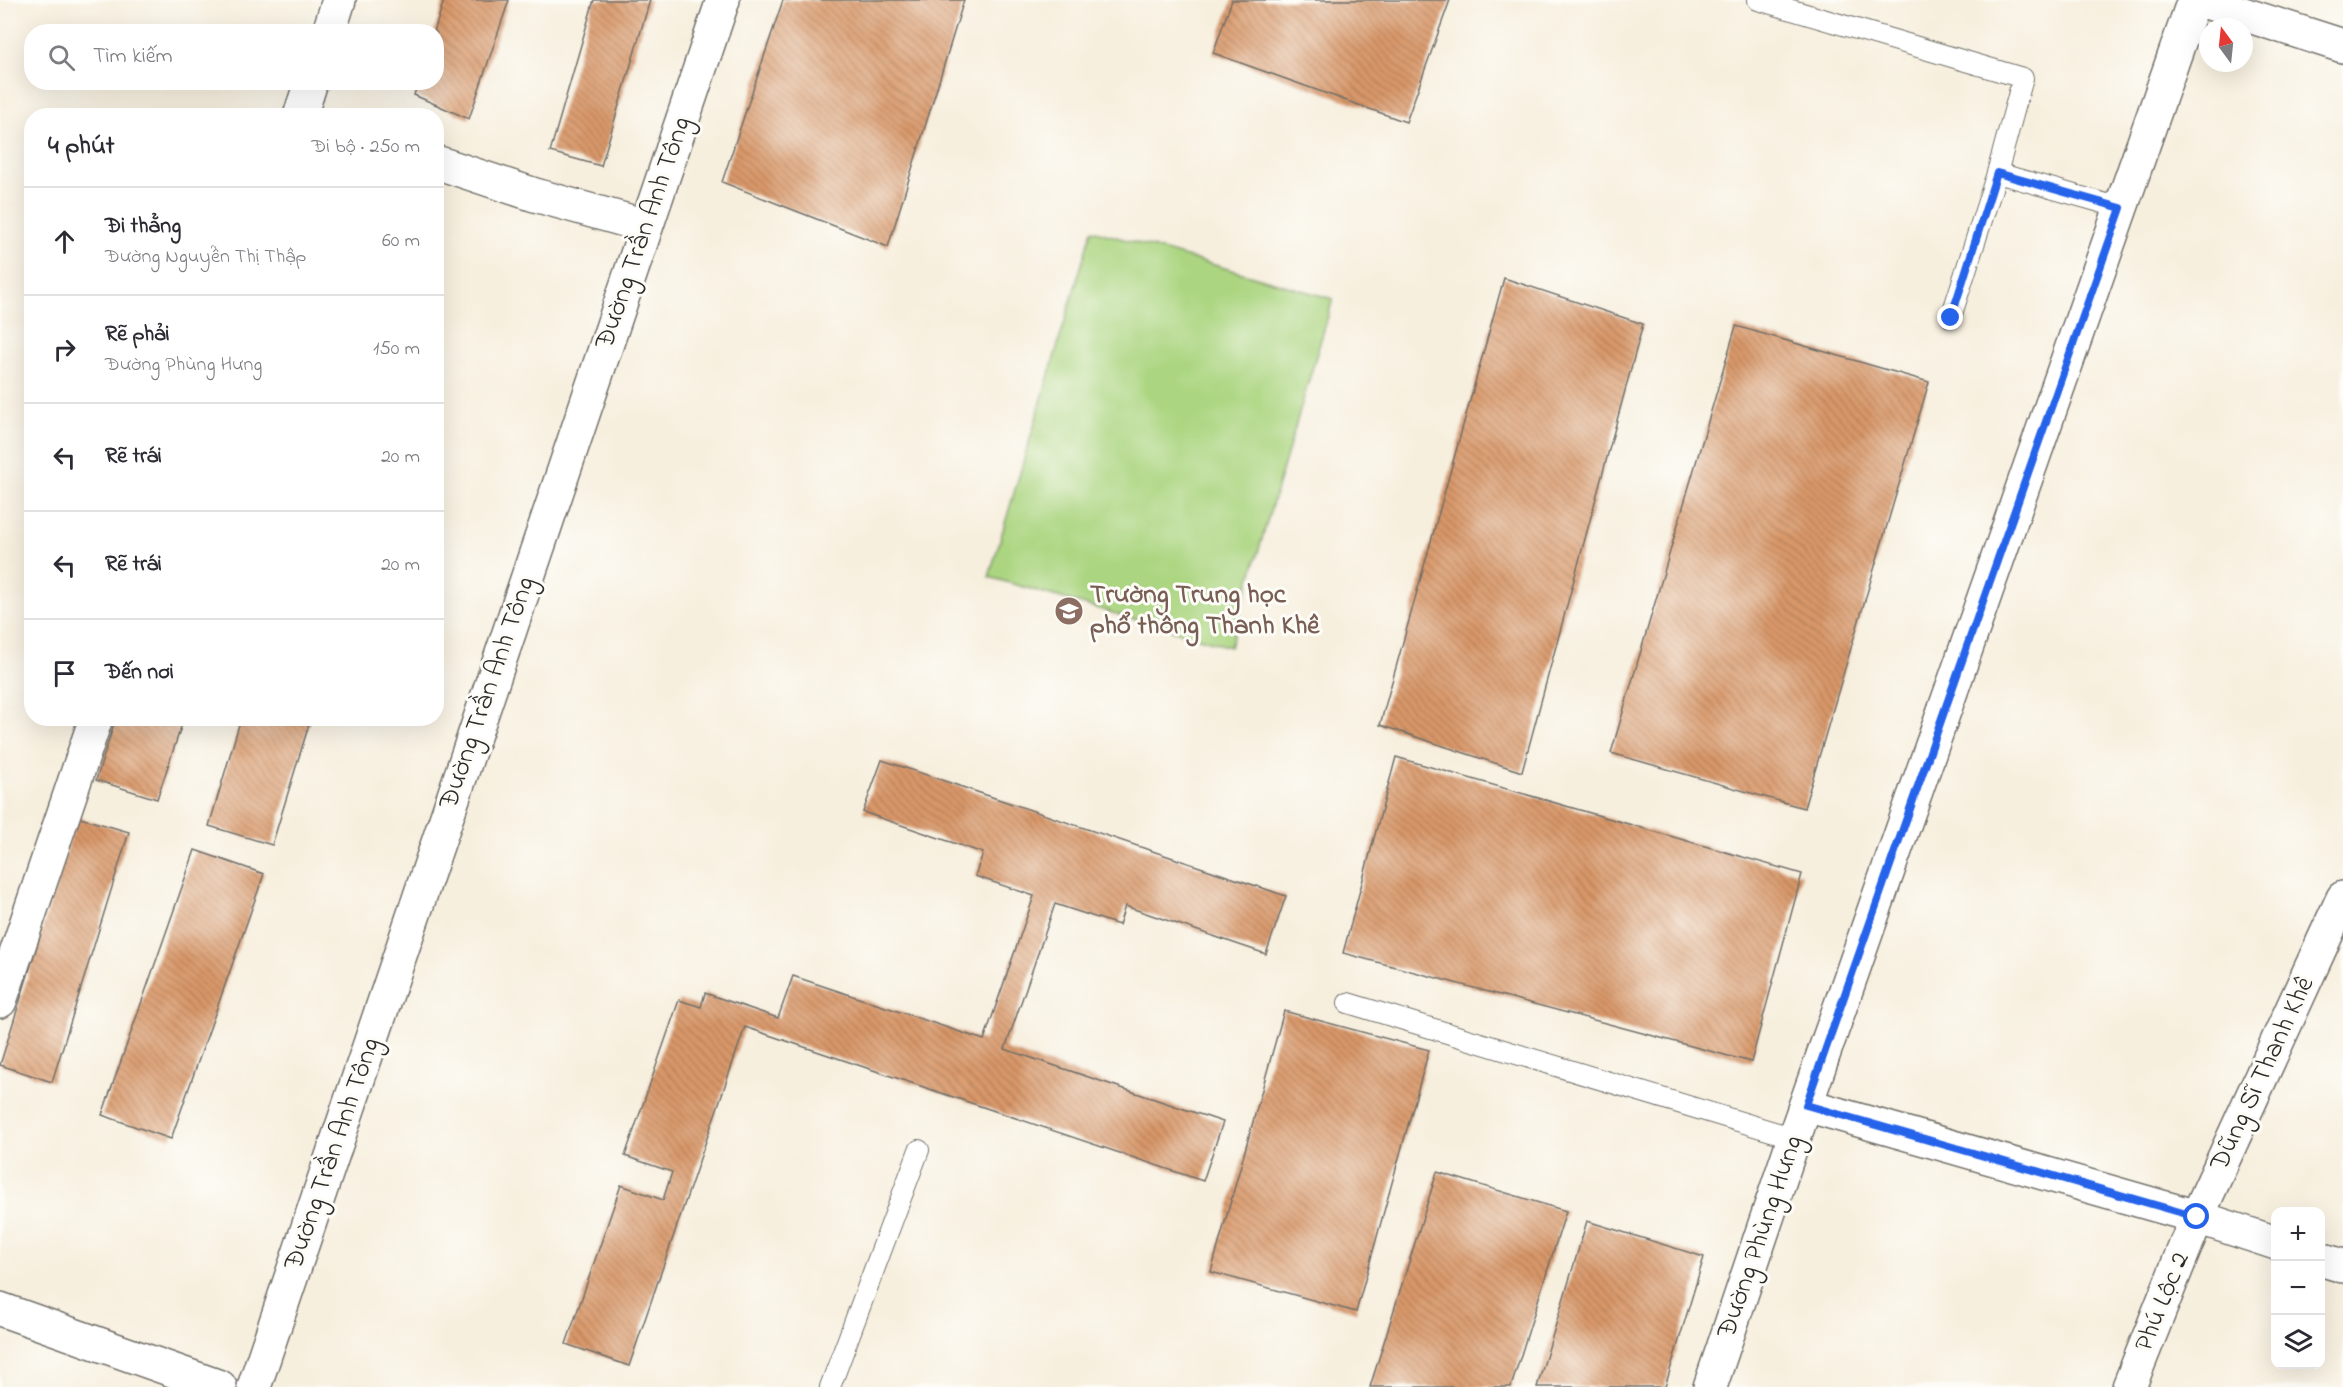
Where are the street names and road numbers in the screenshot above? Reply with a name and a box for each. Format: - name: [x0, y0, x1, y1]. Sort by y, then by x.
- street label: Đường Trần Anh Tông: [586, 112, 702, 355]
- street label: Đường Trần Anh Tông: [430, 572, 546, 815]
- street label: Dũng Sĩ Thanh Khê: [2201, 970, 2325, 1178]
- street label: Đường Trần Anh Tông: [275, 1033, 391, 1276]
- street label: Đường Phùng Hưng: [1708, 1130, 1814, 1345]
- street label: Phú Lộc 2: [2125, 1246, 2201, 1358]

